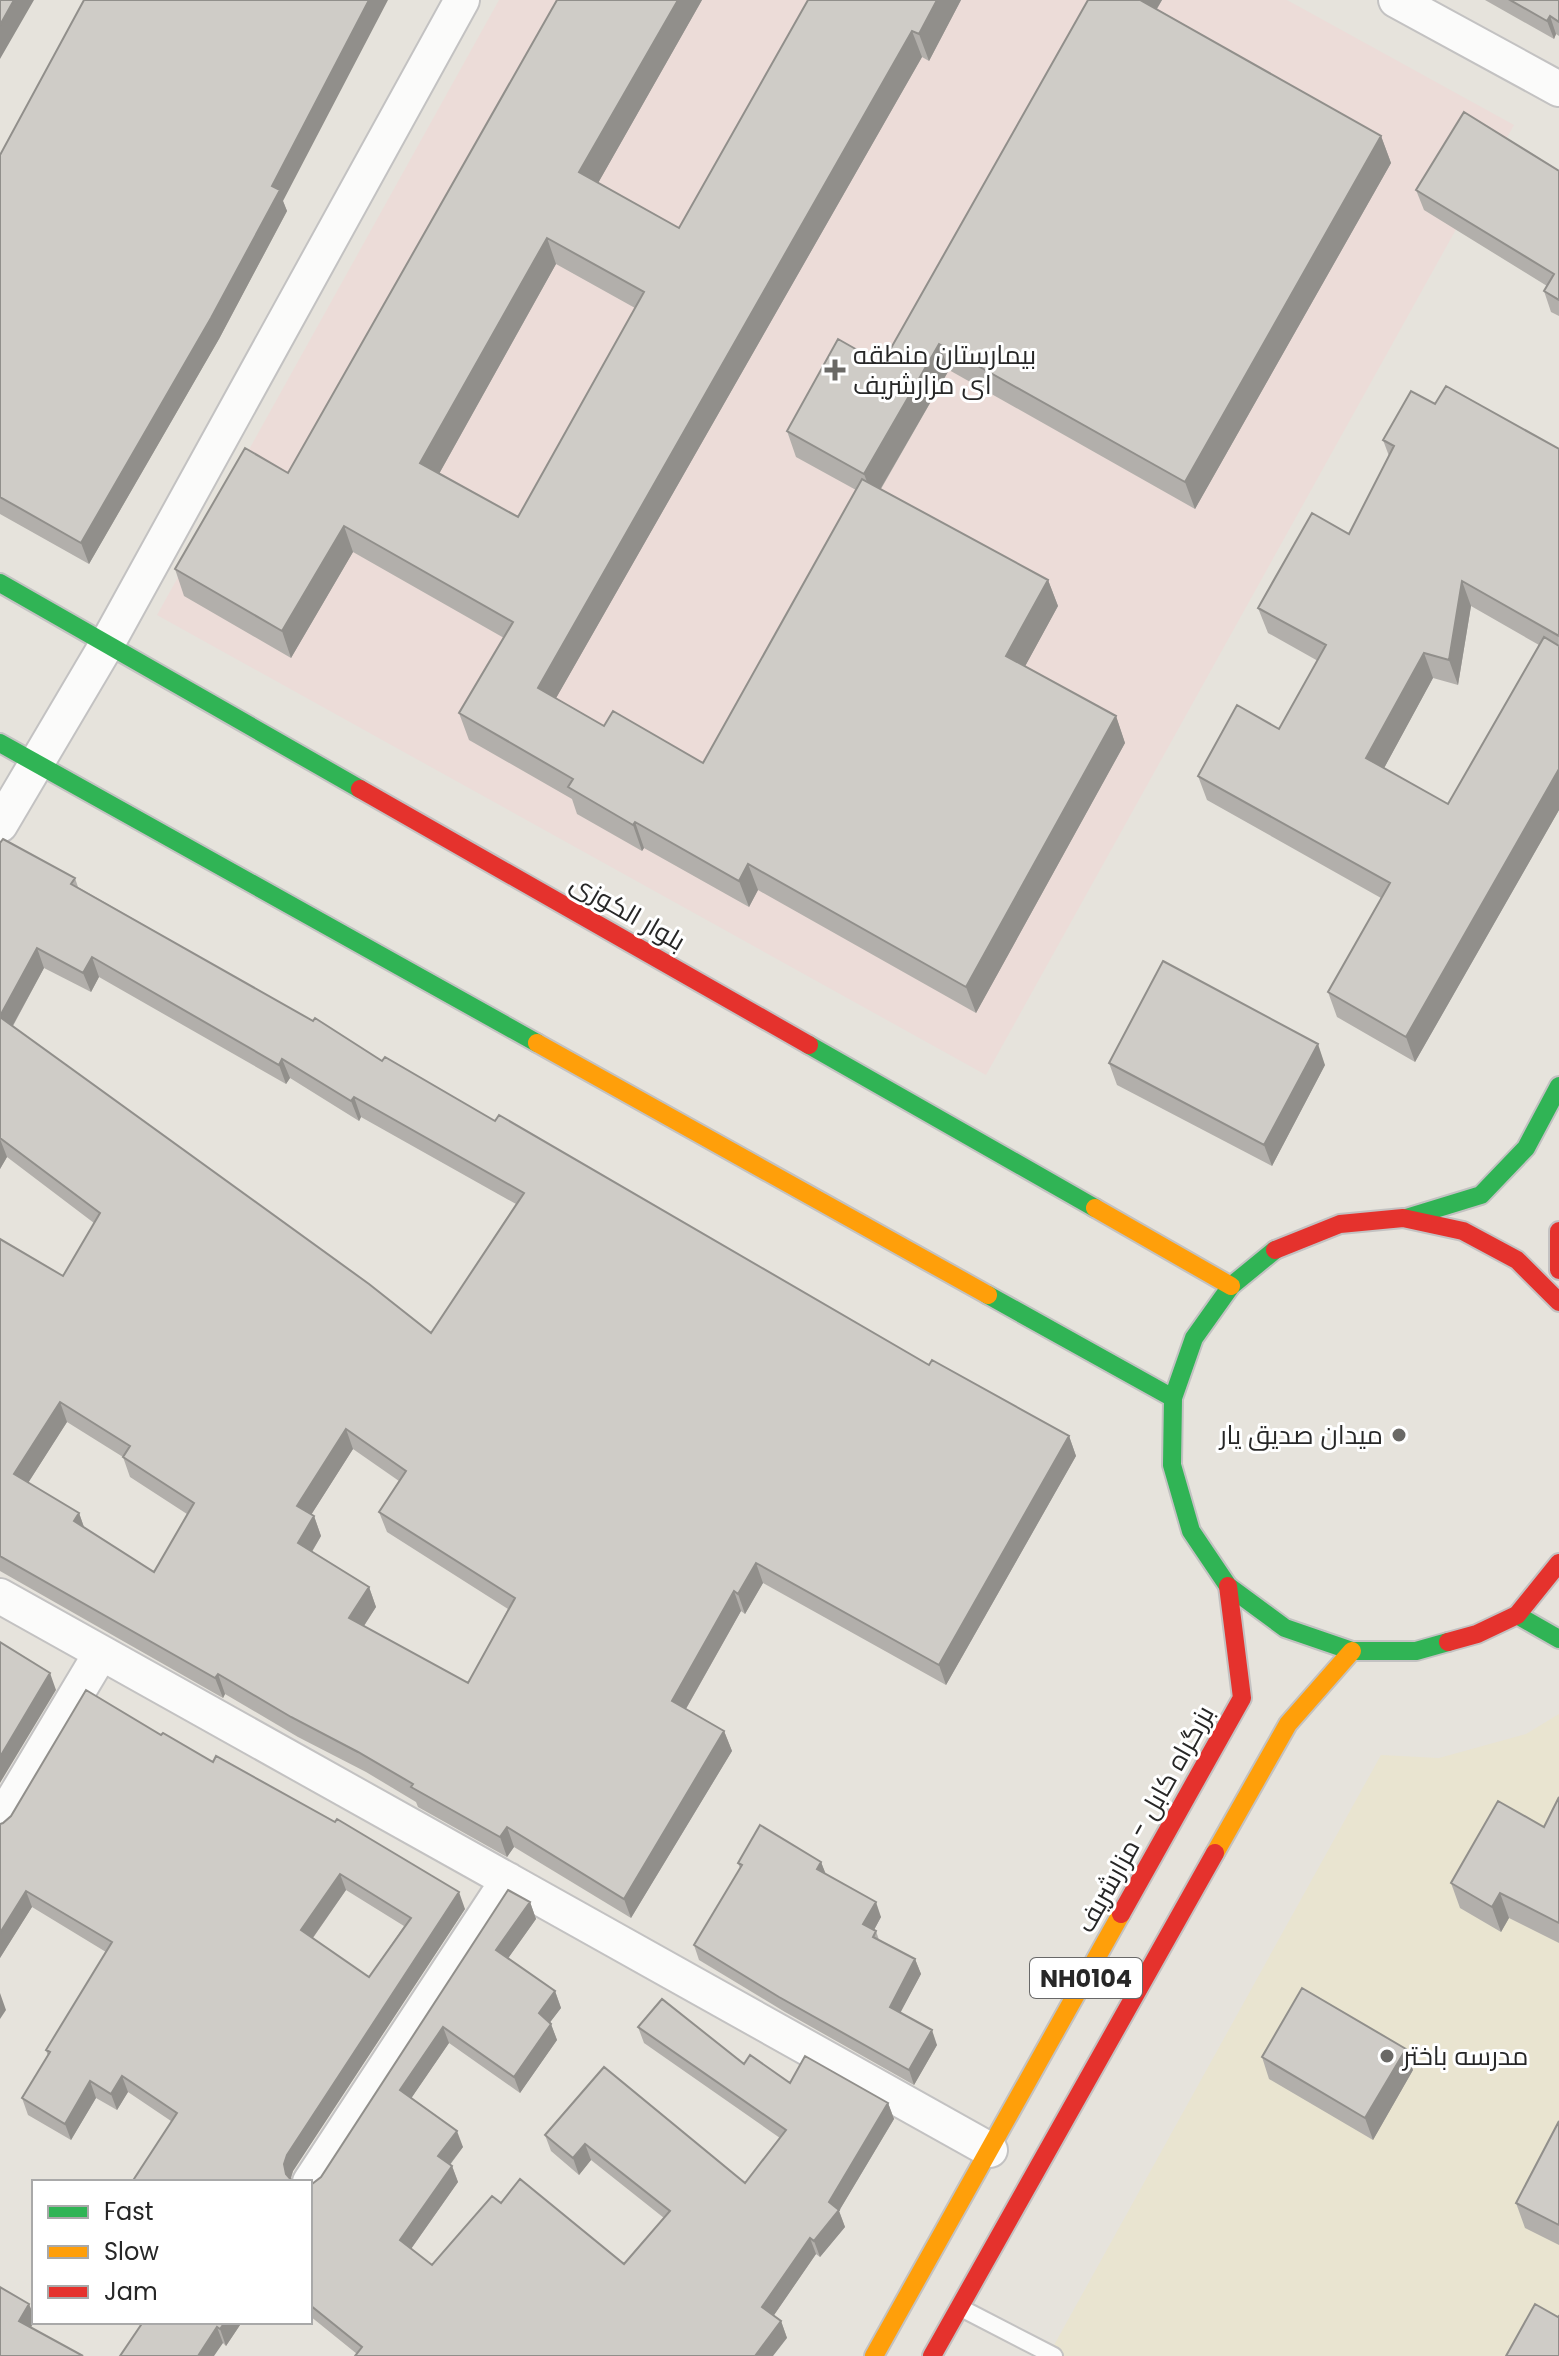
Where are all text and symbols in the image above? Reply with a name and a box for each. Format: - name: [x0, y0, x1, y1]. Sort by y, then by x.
- place label: بیمارستان منطقه ای مزارشریف: [853, 337, 1036, 403]
- marker: بیمارستان منطقه ای مزارشریف: [824, 359, 846, 381]
- street label: بلوار الکوزی: [564, 865, 692, 959]
- place label: میدان صدیق یار: [1218, 1417, 1383, 1453]
- marker: میدان صدیق یار: [1390, 1426, 1408, 1444]
- street label: بزرگراه کابل - مزارشریف: [1067, 1699, 1223, 1939]
- road number: NH0104: [1030, 1958, 1142, 1998]
- place label: مدرسه باختر: [1401, 2038, 1528, 2074]
- marker: مدرسه باختر: [1378, 2047, 1396, 2065]
- legend: [32, 2180, 312, 2324]
- text: Fast: [104, 2195, 154, 2228]
- text: Slow: [104, 2235, 159, 2268]
- text: Jam: [104, 2275, 158, 2308]

